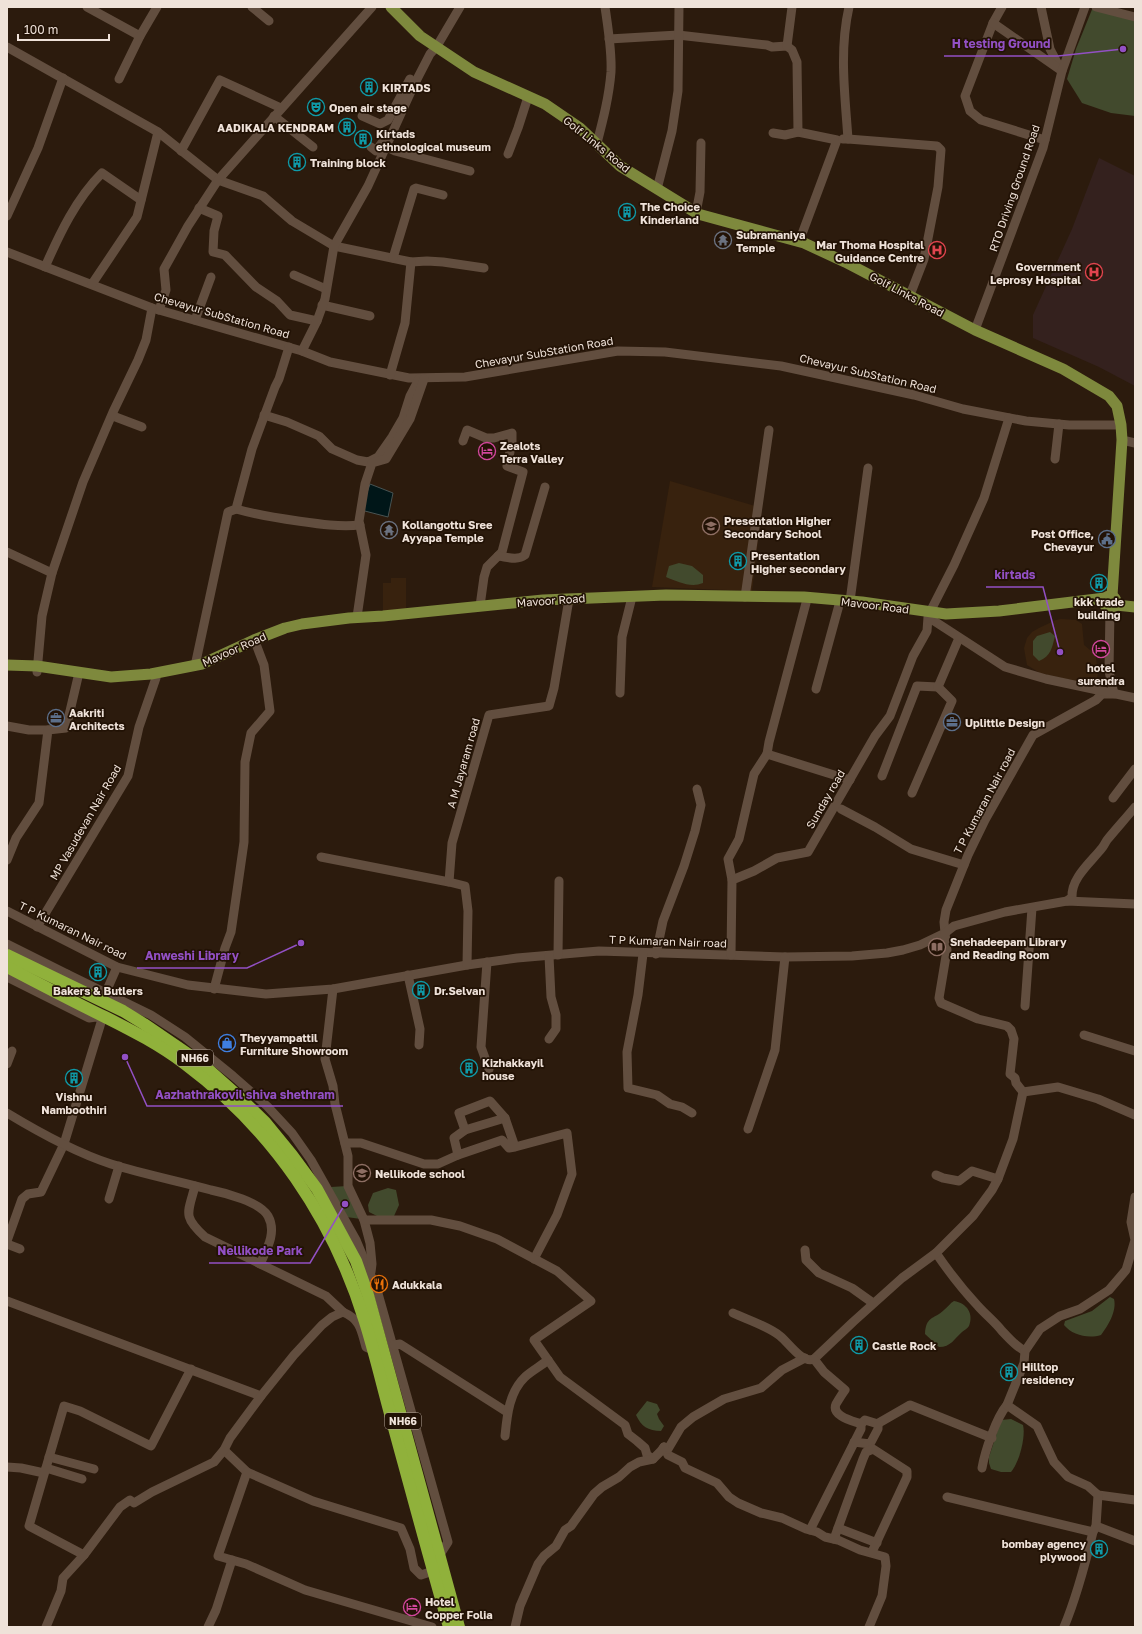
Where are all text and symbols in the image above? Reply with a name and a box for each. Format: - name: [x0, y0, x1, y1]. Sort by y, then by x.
- scale bar: [18, 16, 109, 42]
- text: 100 m: [24, 22, 58, 37]
- callout: H testing Ground: [944, 32, 1058, 56]
- text: H testing Ground: [952, 36, 1050, 51]
- building icon: KIRTADS: [359, 77, 379, 97]
- place label: KIRTADS: [382, 81, 431, 94]
- theatre icon: Open air stage: [306, 97, 326, 117]
- place label: Open air stage: [329, 101, 407, 114]
- street label: Golf Links Road: [561, 113, 633, 175]
- building icon: AADIKALA KENDRAM: [337, 117, 357, 137]
- place label: AADIKALA KENDRAM: [217, 121, 334, 134]
- street label: RTO Driving Ground Road: [986, 123, 1042, 253]
- place label: Kirtads ethnological museum: [376, 127, 491, 153]
- building icon: Kirtads ethnological museum: [353, 129, 373, 149]
- building icon: Training block: [287, 152, 307, 172]
- place label: Training block: [310, 156, 386, 169]
- place label: The Choice Kinderland: [640, 200, 700, 226]
- building icon: The Choice Kinderland: [617, 202, 637, 222]
- place label: Subramaniya Temple: [736, 228, 805, 254]
- temple icon: Subramaniya Temple: [713, 230, 733, 250]
- place label: Mar Thoma Hospital Guidance Centre: [816, 238, 925, 264]
- hospital icon: Mar Thoma Hospital Guidance Centre: [927, 240, 947, 260]
- place label: Government Leprosy Hospital: [990, 260, 1082, 286]
- hospital icon: Government Leprosy Hospital: [1084, 262, 1104, 282]
- street label: Golf Links Road: [868, 269, 946, 319]
- street label: Chevayur SubStation Road: [153, 289, 291, 341]
- street label: Chevayur SubStation Road: [474, 333, 614, 371]
- street label: Chevayur SubStation Road: [798, 351, 938, 395]
- place label: Zealots Terra Valley: [500, 439, 564, 465]
- hotel icon: Zealots Terra Valley: [477, 441, 497, 461]
- place label: Presentation Higher Secondary School: [724, 514, 832, 540]
- school or university icon: Presentation Higher Secondary School: [701, 516, 721, 536]
- place label: Kollangottu Sree Ayyapa Temple: [402, 518, 493, 544]
- temple icon: Kollangottu Sree Ayyapa Temple: [379, 520, 399, 540]
- place label: Post Office, Chevayur: [1031, 527, 1095, 553]
- public building icon: Post Office, Chevayur: [1097, 529, 1117, 549]
- place label: Presentation Higher secondary: [751, 549, 846, 575]
- building icon: Presentation Higher secondary: [728, 551, 748, 571]
- callout: kirtads: [986, 563, 1043, 587]
- text: kirtads: [994, 567, 1036, 582]
- building icon: kkk trade building: [1089, 573, 1109, 593]
- street label: Mavoor Road: [516, 591, 586, 609]
- street label: Mavoor Road: [840, 594, 910, 616]
- place label: kkk trade building: [1074, 595, 1125, 621]
- street label: Mavoor Road: [200, 629, 268, 669]
- hotel icon: hotel surendra: [1091, 639, 1111, 659]
- place label: hotel surendra: [1077, 661, 1125, 687]
- place label: Aakriti Architects: [69, 706, 125, 732]
- office icon: Aakriti Architects: [46, 708, 66, 728]
- office icon: Uplittle Design: [942, 712, 962, 732]
- street label: A M Jayaram road: [444, 716, 482, 810]
- place label: Uplittle Design: [965, 716, 1045, 729]
- street label: T P Kumaran Nair road: [951, 746, 1017, 856]
- street label: MP Vasudevan Nair Road: [47, 762, 123, 882]
- street label: Sunday road: [803, 767, 847, 831]
- street label: T P Kumaran Nair road: [17, 898, 129, 962]
- street label: T P Kumaran Nair road: [609, 932, 727, 950]
- place label: Snehadeepam Library and Reading Room: [950, 935, 1067, 961]
- library icon: Snehadeepam Library and Reading Room: [927, 937, 947, 957]
- callout: Anweshi Library: [137, 944, 247, 968]
- text: Anweshi Library: [145, 948, 240, 963]
- building icon: Bakers & Butlers: [88, 962, 108, 982]
- building icon: Dr.Selvan: [411, 980, 431, 1000]
- place label: Bakers & Butlers: [53, 984, 143, 997]
- place label: Dr.Selvan: [434, 984, 485, 997]
- place label: Theyyampattil Furniture Showroom: [240, 1031, 348, 1057]
- shop icon: Theyyampattil Furniture Showroom: [217, 1033, 237, 1053]
- road number: NH66: [177, 1050, 213, 1066]
- place label: Kizhakkayil house: [482, 1056, 544, 1082]
- building icon: Kizhakkayil house: [459, 1058, 479, 1078]
- building icon: Vishnu Namboothiri: [64, 1068, 84, 1088]
- callout: Aazhathrakovil shiva shethram: [147, 1082, 343, 1106]
- text: Aazhathrakovil shiva shethram: [155, 1087, 335, 1102]
- place label: Vishnu Namboothiri: [41, 1090, 107, 1116]
- school or university icon: Nellikode school: [352, 1163, 372, 1183]
- place label: Nellikode school: [375, 1167, 465, 1180]
- callout: Nellikode Park: [209, 1239, 310, 1263]
- text: Nellikode Park: [217, 1243, 303, 1258]
- restaurant icon: Adukkala: [369, 1274, 389, 1294]
- place label: Adukkala: [392, 1278, 442, 1291]
- building icon: Castle Rock: [849, 1335, 869, 1355]
- place label: Castle Rock: [872, 1339, 937, 1352]
- place label: Hilltop residency: [1022, 1360, 1075, 1386]
- building icon: Hilltop residency: [999, 1362, 1019, 1382]
- road number: NH66: [385, 1413, 421, 1429]
- place label: bombay agency plywood: [1002, 1537, 1086, 1563]
- building icon: bombay agency plywood: [1089, 1539, 1109, 1559]
- place label: Hotel Copper Folia: [425, 1595, 493, 1621]
- hotel icon: Hotel Copper Folia: [402, 1597, 422, 1617]

